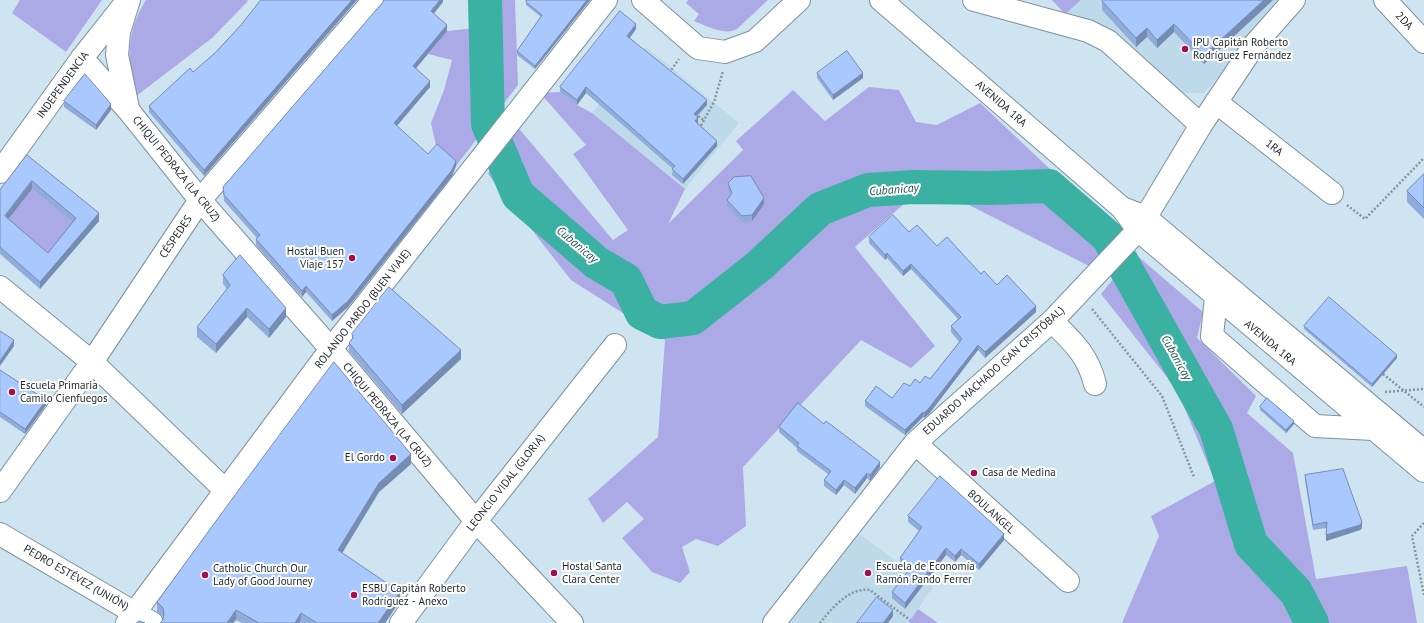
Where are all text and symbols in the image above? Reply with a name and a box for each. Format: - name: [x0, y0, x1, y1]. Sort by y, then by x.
- street label: 2DA: [1393, 9, 1415, 33]
- place label: IPU Capitán Roberto Rodríguez Fernández: [1193, 36, 1291, 62]
- marker: IPU Capitán Roberto Rodríguez Fernández: [1180, 44, 1190, 54]
- street label: INDEPENDENCIA: [34, 49, 92, 121]
- street label: AVENIDA 1RA: [973, 78, 1029, 130]
- street label: CHIQUI PEDRAZA (LA CRUZ): [129, 114, 223, 224]
- street label: 1RA: [1263, 137, 1285, 159]
- water label: Cubanicay: [869, 181, 919, 199]
- street label: CÉSPEDES: [157, 213, 195, 261]
- water label: Cubanicay: [553, 224, 601, 266]
- place label: Hostal Buen Viaje 157: [287, 245, 344, 271]
- street label: ROLANDO PARDO (BUEN VIAJE): [312, 247, 414, 371]
- marker: Hostal Buen Viaje 157: [347, 253, 357, 263]
- street label: EDUARDO MACHADO (SAN CRISTÓBAL): [921, 304, 1067, 438]
- street label: AVENIDA 1RA: [1241, 317, 1299, 369]
- water label: Cubanicay: [1158, 333, 1194, 383]
- street label: CHIQUI PEDRAZA (LA CRUZ): [340, 360, 434, 470]
- place label: Escuela Primaria Camilo Cienfuegos: [20, 379, 108, 405]
- marker: Escuela Primaria Camilo Cienfuegos: [7, 387, 17, 397]
- street label: LEONCIO VIDAL (GLORIA): [464, 432, 548, 534]
- place label: El Gordo: [345, 451, 385, 465]
- marker: El Gordo: [388, 453, 398, 463]
- place label: Casa de Medina: [982, 466, 1056, 480]
- marker: Casa de Medina: [969, 468, 979, 478]
- street label: BOULANGEL: [965, 487, 1017, 537]
- street label: PEDRO ESTÉVEZ (UNIÓN): [21, 542, 131, 614]
- place label: Hostal Santa Clara Center: [562, 560, 622, 586]
- place label: Escuela de Economía Ramón Pando Ferrer: [876, 560, 975, 586]
- place label: Catholic Church Our Lady of Good Journey: [213, 562, 313, 588]
- marker: Hostal Santa Clara Center: [549, 568, 559, 578]
- marker: Escuela de Economía Ramón Pando Ferrer: [863, 568, 873, 578]
- marker: Catholic Church Our Lady of Good Journey: [200, 570, 210, 580]
- place label: ESBU Capitán Roberto Rodríguez - Anexo: [362, 582, 466, 608]
- marker: ESBU Capitán Roberto Rodríguez - Anexo: [349, 590, 359, 600]

